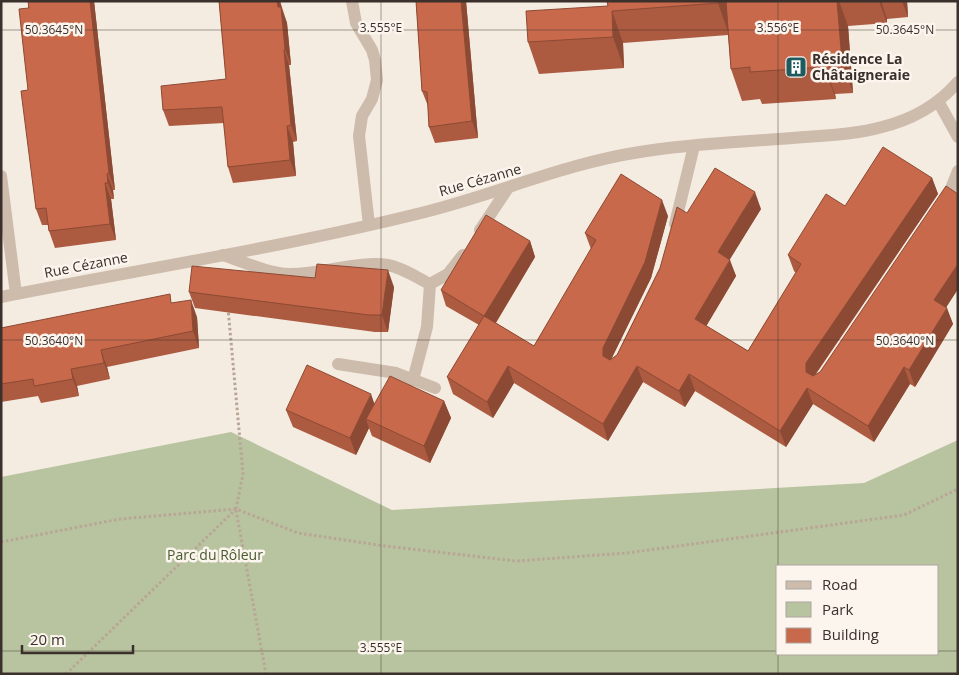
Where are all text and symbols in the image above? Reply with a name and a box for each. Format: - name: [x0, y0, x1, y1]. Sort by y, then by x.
- text: 3.555°E: [360, 19, 402, 36]
- text: 3.556°E: [757, 19, 799, 36]
- text: 50.3645°N: [25, 21, 83, 38]
- text: 50.3645°N: [876, 21, 934, 38]
- place label: Résidence La Châtaigneraie: [812, 49, 910, 84]
- building icon: Résidence La Châtaigneraie: [784, 55, 808, 79]
- street label: Rue Cézanne: [436, 159, 523, 200]
- street label: Rue Cézanne: [42, 247, 129, 282]
- text: 50.3640°N: [25, 332, 83, 349]
- text: 50.3640°N: [876, 332, 934, 349]
- park label: Parc du Rôleur: [167, 545, 263, 564]
- legend: [776, 565, 939, 655]
- text: Road: [822, 574, 858, 594]
- text: Park: [822, 599, 853, 619]
- scale bar: [22, 622, 134, 654]
- text: Building: [822, 624, 879, 644]
- text: 20 m: [30, 629, 65, 649]
- text: 3.555°E: [360, 639, 402, 656]

